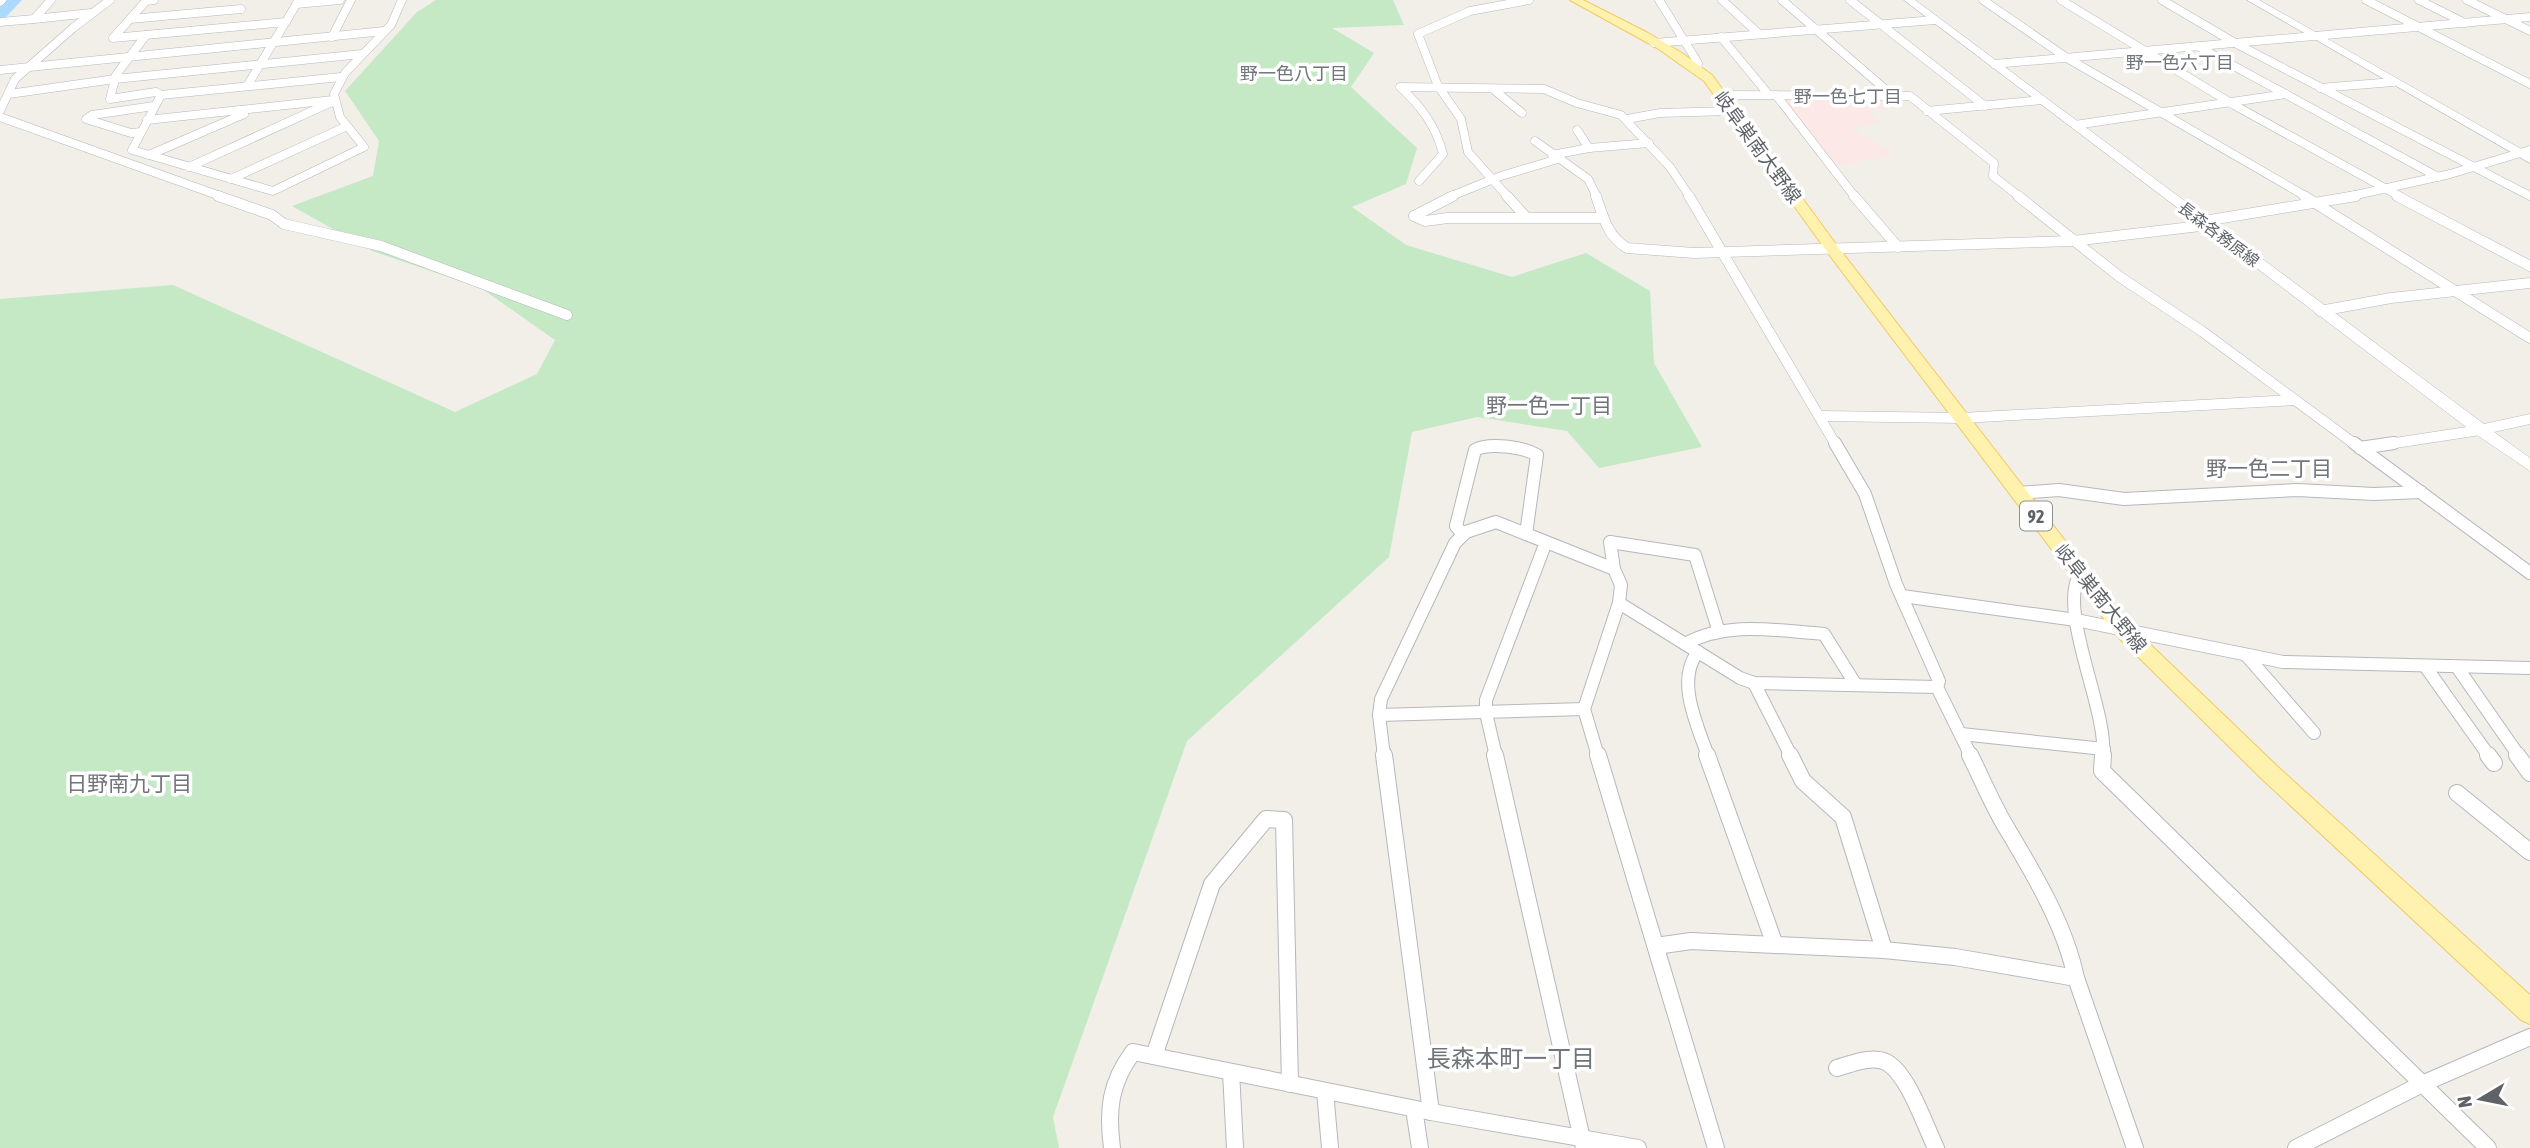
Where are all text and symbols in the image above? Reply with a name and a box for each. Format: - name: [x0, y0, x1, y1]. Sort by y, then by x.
- district label: 野一色六丁目: [2126, 52, 2234, 73]
- district label: 野一色八丁目: [1240, 63, 1348, 84]
- district label: 野一色七丁目: [1794, 86, 1902, 107]
- street label: 岐阜巣南大野線: [1710, 87, 1806, 207]
- street label: 長森各務原線: [2175, 198, 2263, 270]
- district label: 野一色一丁目: [1486, 393, 1612, 417]
- district label: 野一色二丁目: [2206, 456, 2332, 480]
- road number: 92: [2020, 502, 2052, 530]
- street label: 岐阜巣南大野線: [2051, 539, 2151, 657]
- district label: 日野南九丁目: [66, 771, 192, 795]
- district label: 長森本町一丁目: [1427, 1045, 1595, 1072]
- north arrow: [2446, 1064, 2516, 1134]
- text: N: [2452, 1095, 2476, 1109]

